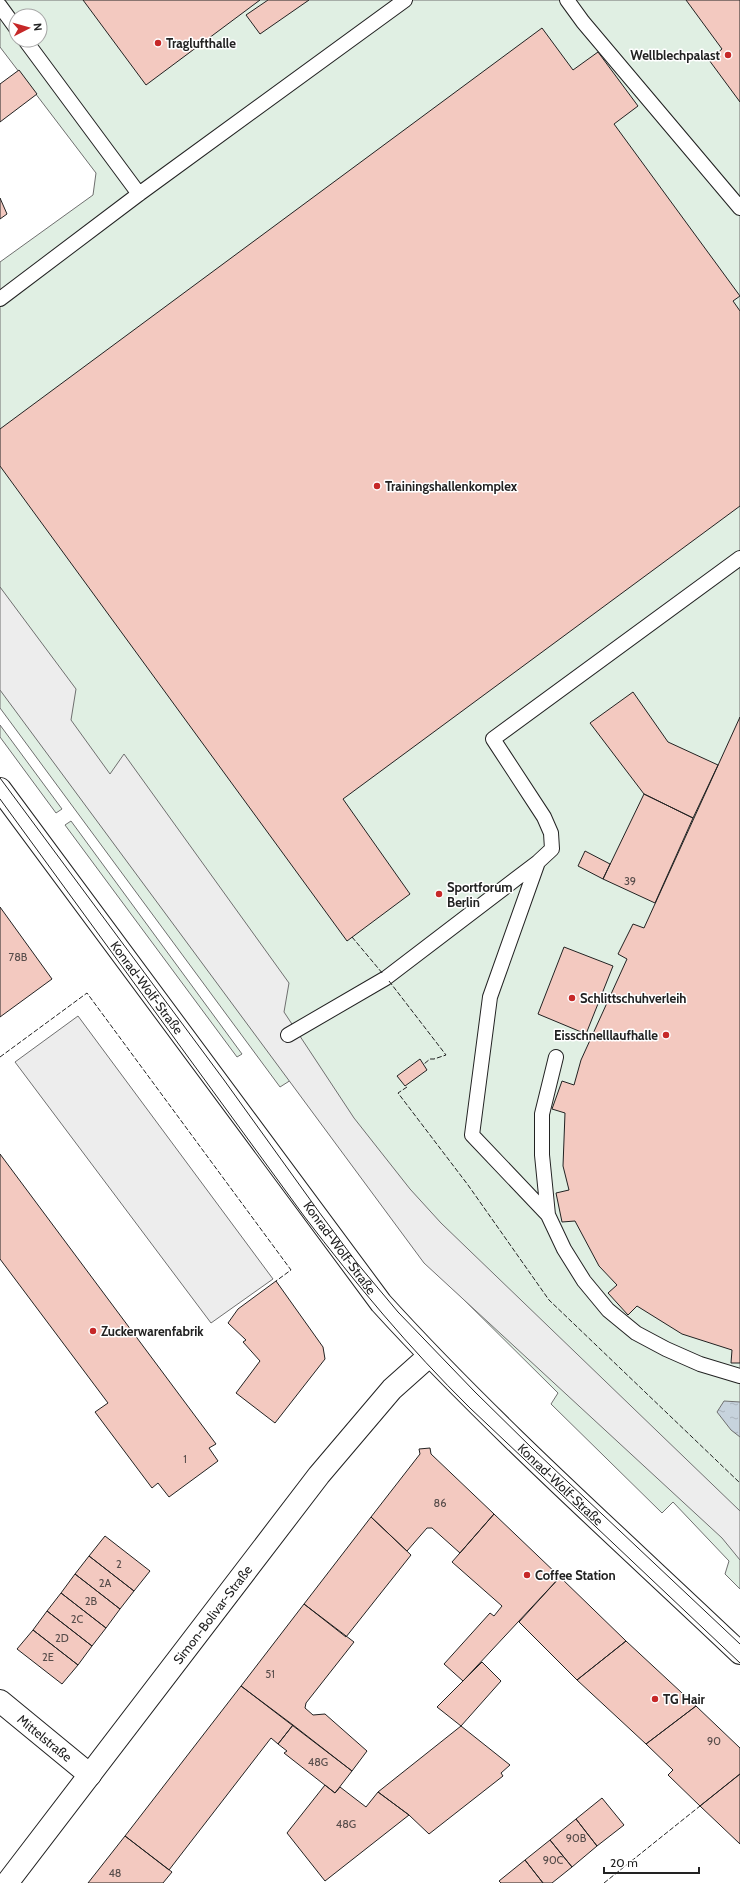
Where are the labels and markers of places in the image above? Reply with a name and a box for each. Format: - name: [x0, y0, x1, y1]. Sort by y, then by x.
- place label: Traglufthalle: [166, 35, 236, 51]
- marker: Traglufthalle: [153, 38, 163, 48]
- place label: Wellblechpalast: [630, 47, 721, 63]
- marker: Wellblechpalast: [723, 50, 733, 60]
- place label: Trainingshallenkomplex: [385, 478, 518, 494]
- marker: Trainingshallenkomplex: [372, 481, 382, 491]
- place label: Sportforum Berlin: [447, 879, 513, 910]
- marker: Sportforum Berlin: [434, 889, 444, 899]
- place label: Schlittschuhverleih: [580, 990, 686, 1006]
- marker: Schlittschuhverleih: [567, 993, 577, 1003]
- place label: Eisschnelllaufhalle: [554, 1027, 658, 1043]
- marker: Eisschnelllaufhalle: [661, 1030, 671, 1040]
- place label: Zuckerwarenfabrik: [101, 1323, 204, 1339]
- marker: Zuckerwarenfabrik: [88, 1326, 98, 1336]
- place label: Coffee Station: [535, 1567, 616, 1583]
- marker: Coffee Station: [522, 1570, 532, 1580]
- place label: TG Hair: [663, 1691, 706, 1707]
- marker: TG Hair: [650, 1694, 660, 1704]

